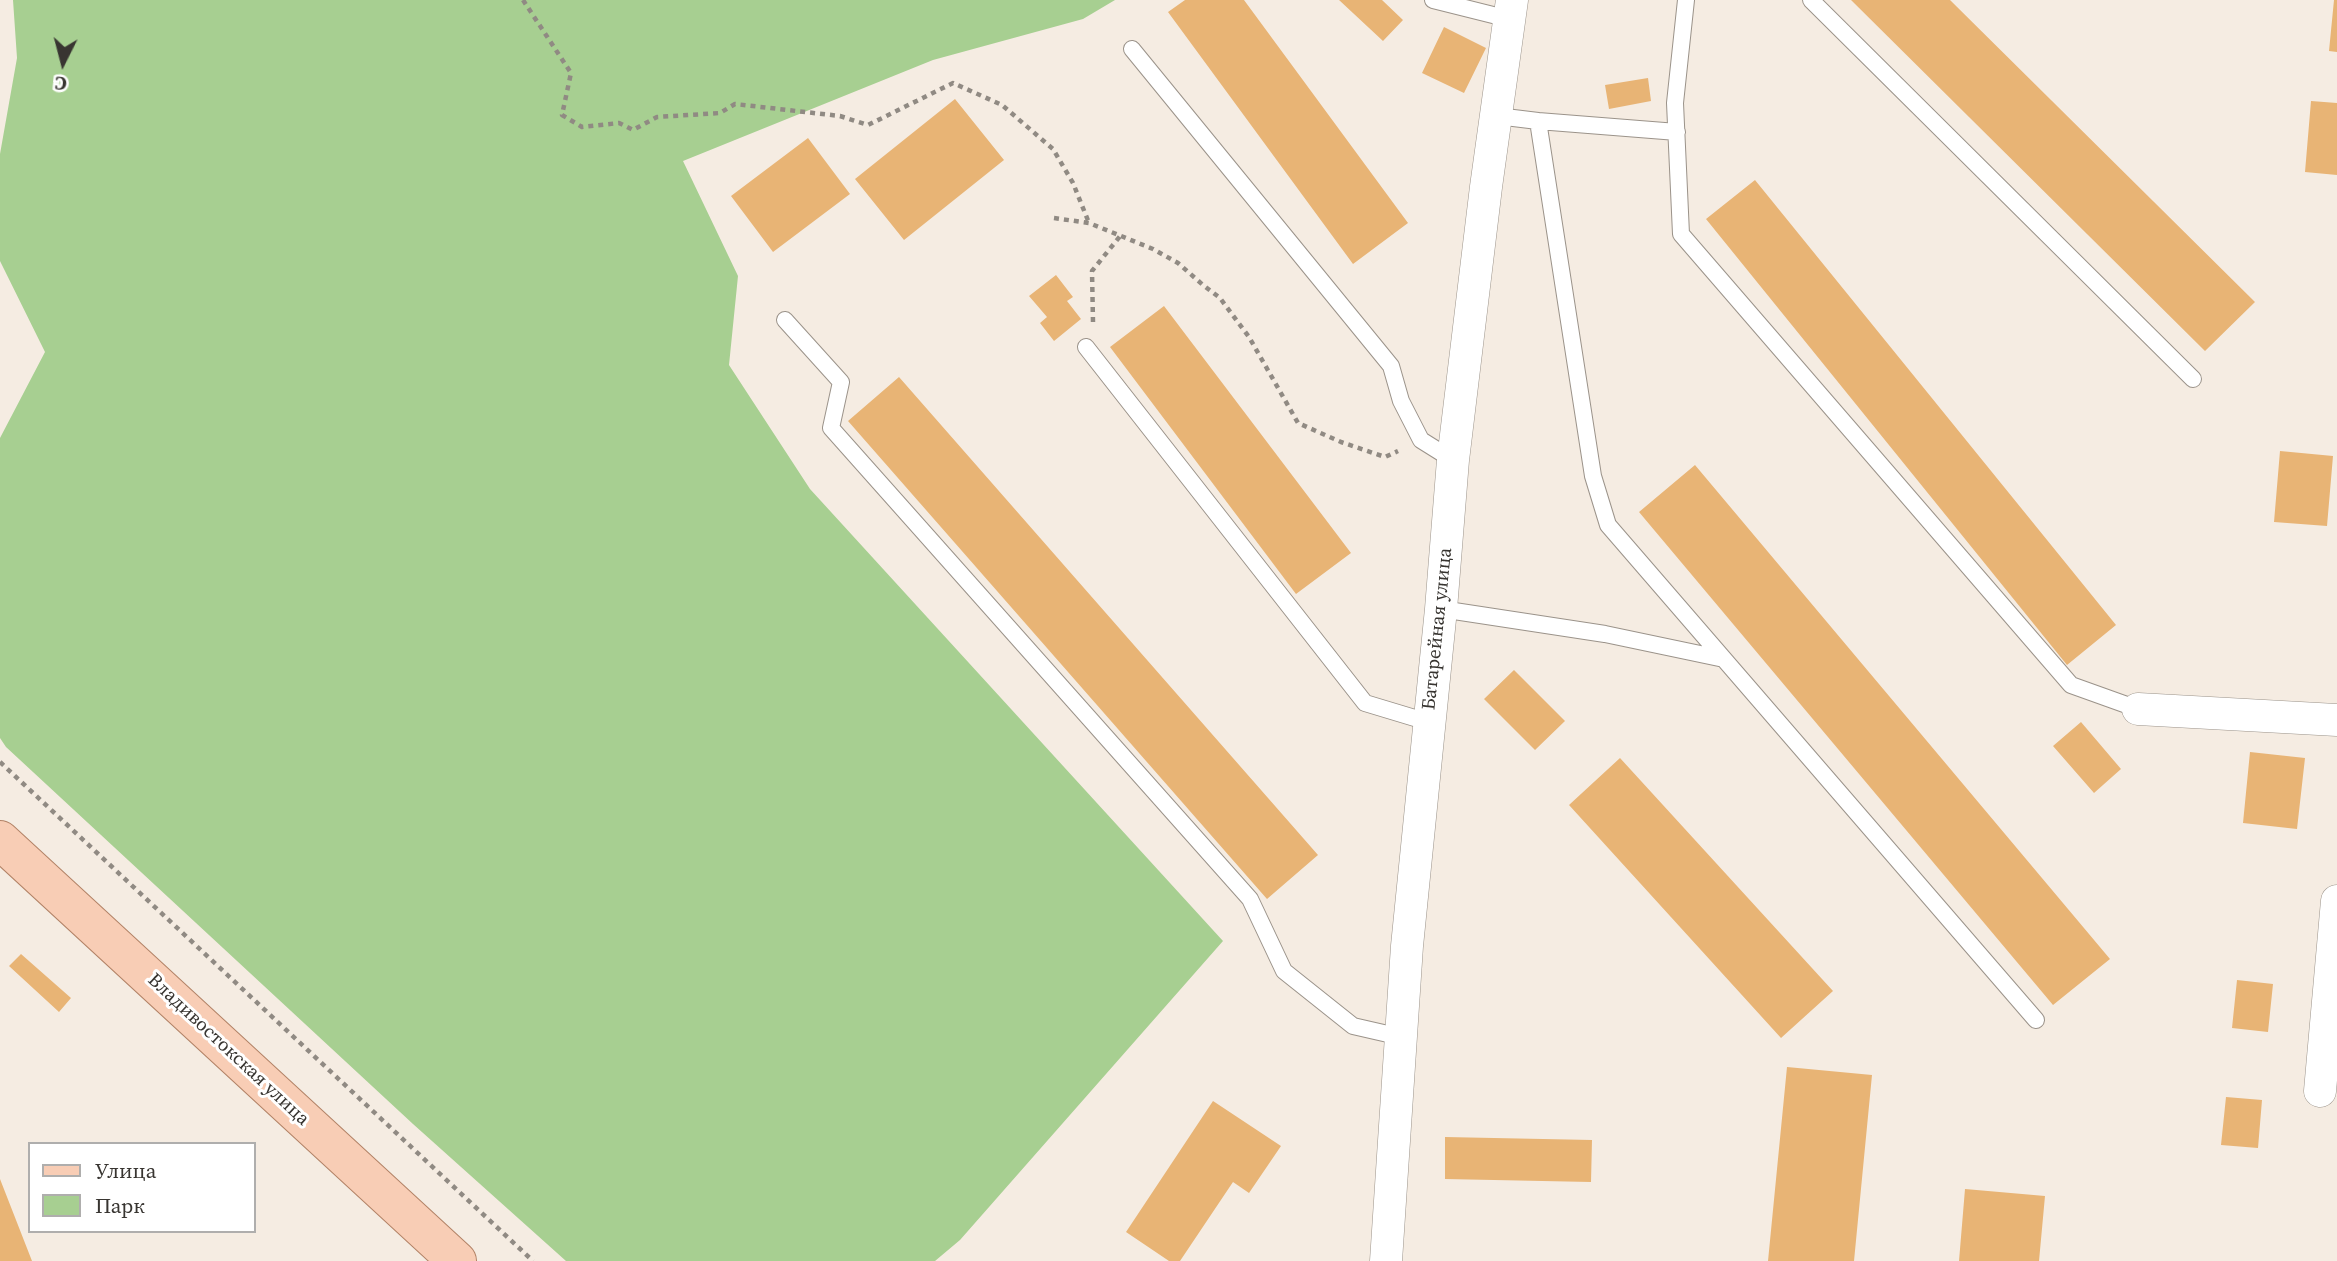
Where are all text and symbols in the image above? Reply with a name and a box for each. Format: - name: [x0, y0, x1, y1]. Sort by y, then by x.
- north arrow: [28, 28, 98, 98]
- text: С: [54, 70, 68, 97]
- street label: Батарейная улица: [1418, 547, 1458, 711]
- street label: Владивостокская улица: [142, 969, 314, 1131]
- legend: [28, 1142, 256, 1233]
- text: Улица: [95, 1156, 156, 1185]
- text: Парк: [95, 1191, 145, 1220]

